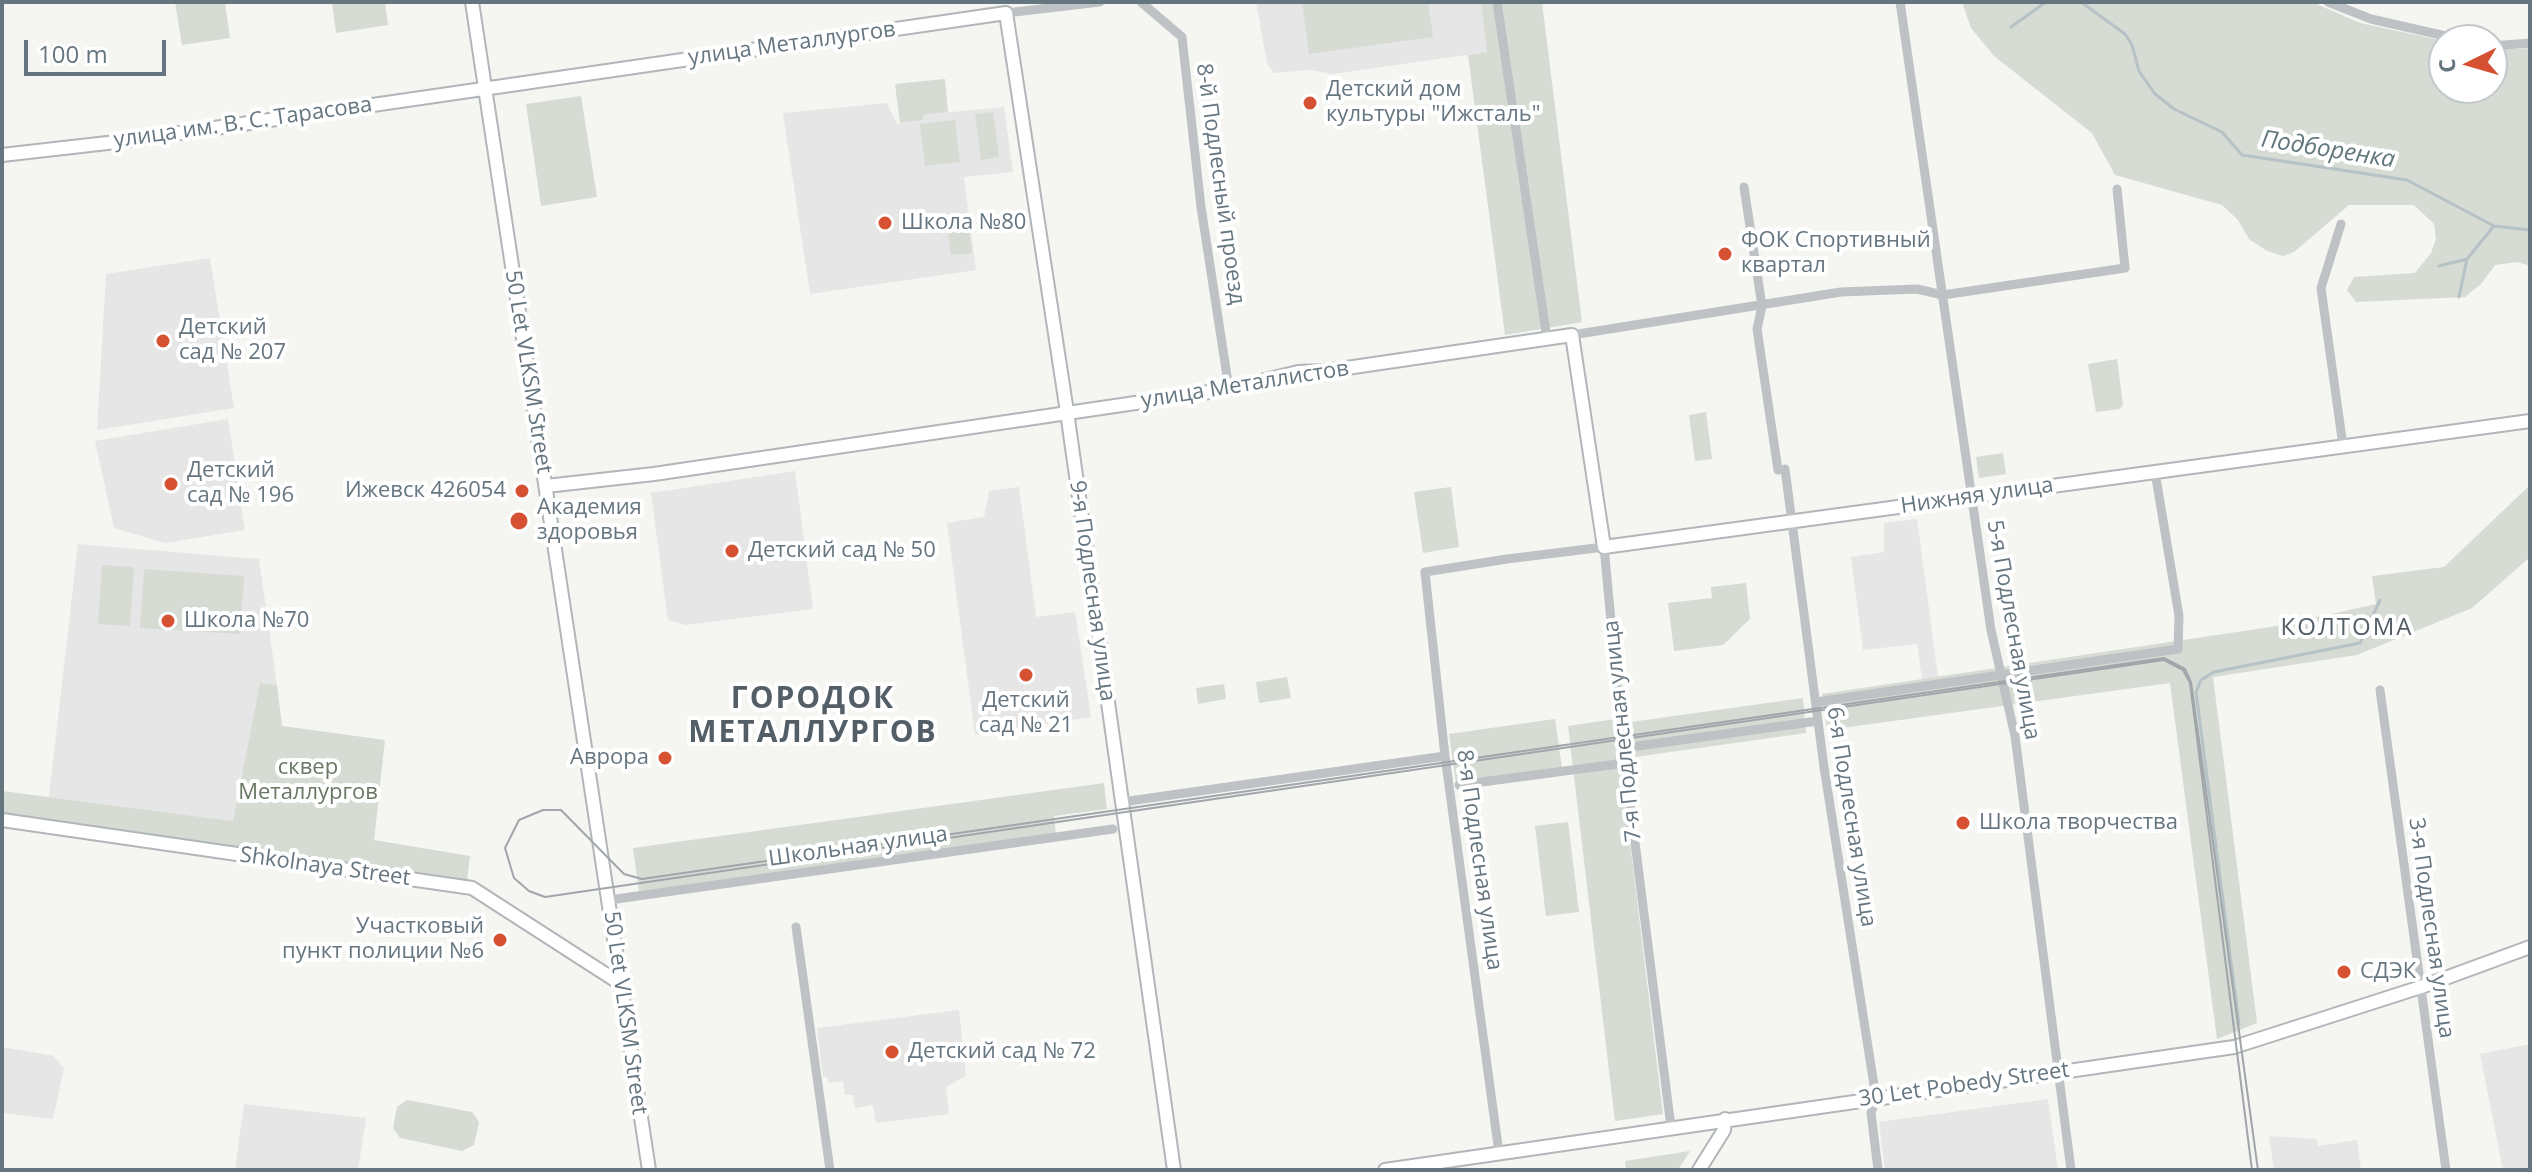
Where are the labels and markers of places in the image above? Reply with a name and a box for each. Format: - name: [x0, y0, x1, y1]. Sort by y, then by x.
- place label: Детский дом культуры "Ижсталь": [1326, 77, 1540, 128]
- marker: Детский дом культуры "Ижсталь": [1301, 94, 1319, 112]
- place label: Школа №80: [901, 210, 1026, 236]
- marker: Школа №80: [876, 214, 894, 232]
- place label: ФОК Спортивный квартал: [1741, 228, 1931, 280]
- marker: ФОК Спортивный квартал: [1716, 245, 1734, 263]
- place label: Детский сад № 207: [179, 315, 286, 366]
- marker: Детский сад № 207: [154, 332, 172, 350]
- place label: Детский сад № 196: [187, 458, 294, 510]
- marker: Детский сад № 196: [162, 475, 180, 493]
- place label: Ижевск 426054: [345, 478, 506, 504]
- marker: Ижевск 426054: [513, 482, 531, 500]
- place label: Академия здоровья: [537, 495, 642, 546]
- marker: Академия здоровья: [508, 510, 530, 532]
- place label: Детский сад № 50: [748, 538, 936, 564]
- marker: Детский сад № 50: [723, 542, 741, 560]
- place label: Школа №70: [184, 608, 309, 634]
- marker: Школа №70: [159, 612, 177, 630]
- marker: Детский сад № 21: [1017, 666, 1035, 684]
- place label: Детский сад № 21: [979, 688, 1073, 740]
- place label: Аврора: [570, 745, 649, 771]
- marker: Аврора: [656, 749, 674, 767]
- place label: Школа творчества: [1979, 810, 2178, 836]
- marker: Школа творчества: [1954, 814, 1972, 832]
- place label: Участковый пункт полиции №6: [282, 914, 484, 966]
- marker: Участковый пункт полиции №6: [491, 931, 509, 949]
- place label: СДЭК: [2360, 959, 2416, 985]
- marker: СДЭК: [2335, 963, 2353, 981]
- place label: Детский сад № 72: [908, 1039, 1096, 1065]
- marker: Детский сад № 72: [883, 1043, 901, 1061]

